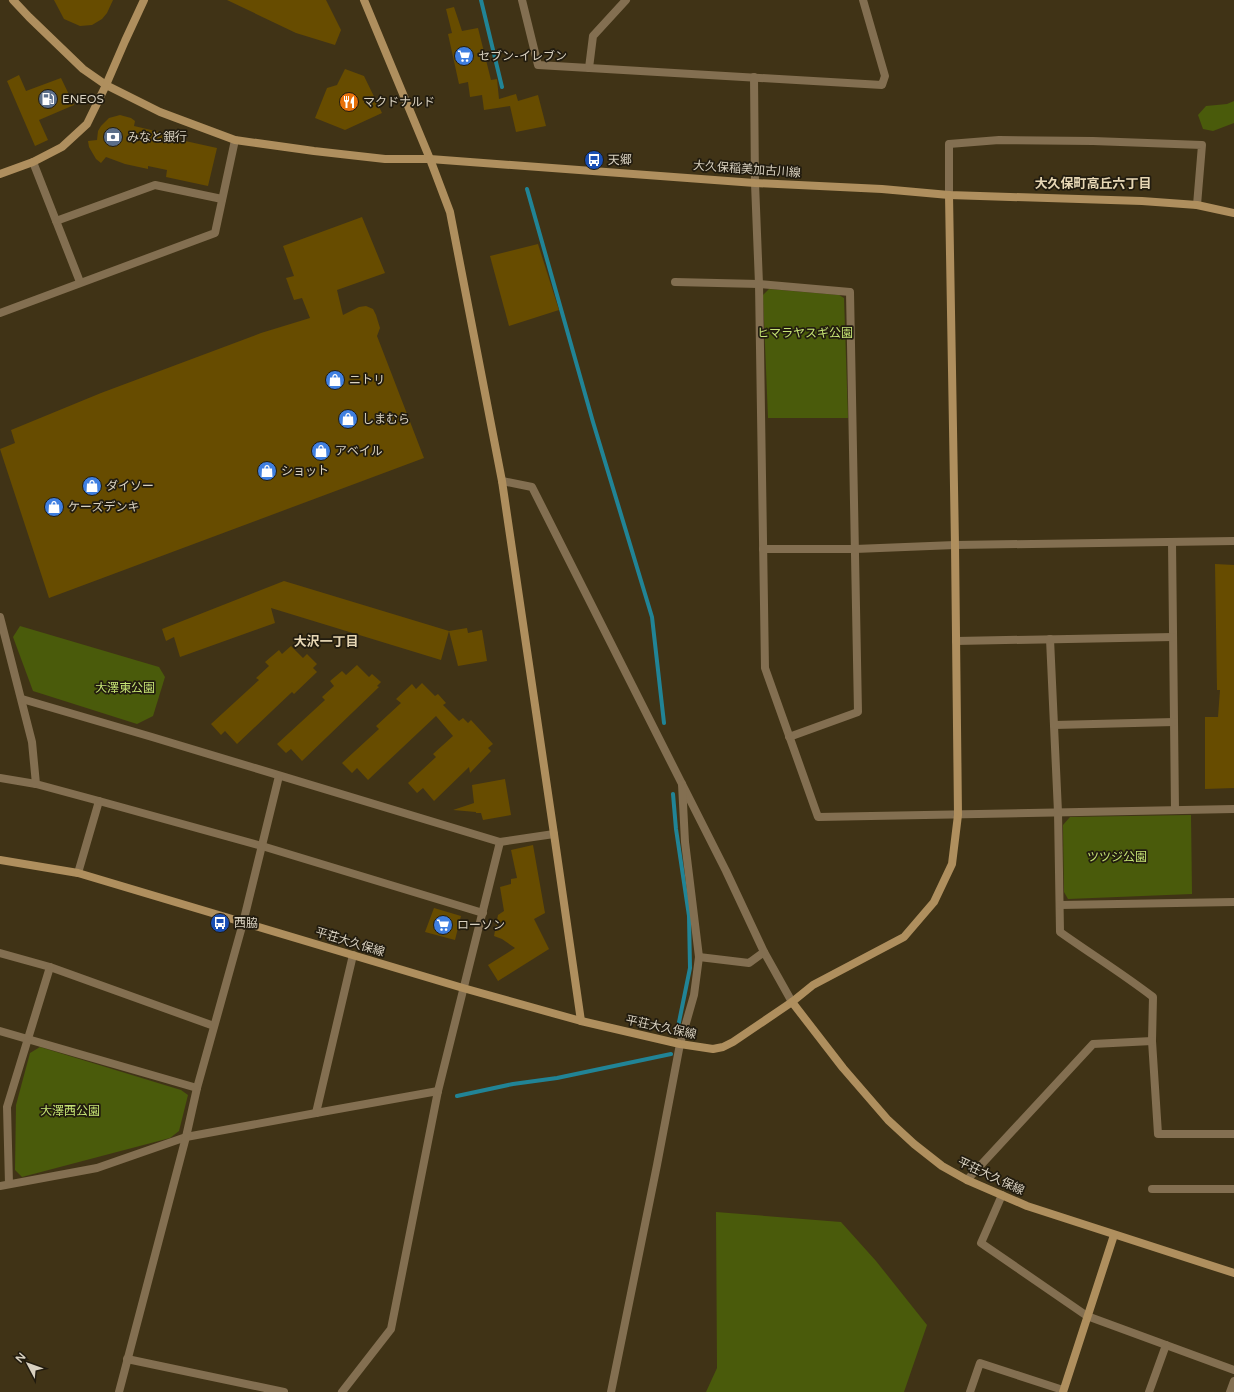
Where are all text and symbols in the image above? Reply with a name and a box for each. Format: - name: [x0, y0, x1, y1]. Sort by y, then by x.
- supermarket icon: セブン-イレブン: [453, 45, 475, 67]
- place label: セブン-イレブン: [478, 49, 567, 63]
- fuel station icon: ENEOS: [37, 88, 59, 110]
- restaurant icon: マクドナルド: [338, 91, 360, 113]
- place label: ENEOS: [62, 92, 104, 106]
- place label: マクドナルド: [363, 95, 435, 109]
- bank icon: みなと銀行: [102, 126, 124, 148]
- place label: みなと銀行: [127, 130, 187, 144]
- bus stop icon: 天郷: [583, 149, 605, 171]
- place label: 天郷: [608, 153, 632, 167]
- street label: 大久保稲美加古川線: [693, 158, 801, 180]
- district label: 大久保町高丘六丁目: [1034, 176, 1152, 192]
- park label: ヒマラヤスギ公園: [757, 326, 853, 340]
- shop icon: ニトリ: [324, 369, 346, 391]
- place label: ニトリ: [349, 373, 385, 387]
- shop icon: しまむら: [337, 408, 359, 430]
- place label: しまむら: [362, 412, 410, 426]
- shop icon: アベイル: [310, 440, 332, 462]
- place label: アベイル: [335, 444, 383, 458]
- shop icon: ショット: [256, 460, 278, 482]
- place label: ショット: [281, 464, 329, 478]
- shop icon: ダイソー: [81, 475, 103, 497]
- place label: ダイソー: [106, 479, 154, 493]
- shop icon: ケーズデンキ: [43, 496, 65, 518]
- place label: ケーズデンキ: [68, 500, 139, 514]
- district label: 大沢一丁目: [293, 634, 359, 650]
- park label: 大澤東公園: [95, 681, 155, 695]
- park label: ツツジ公園: [1087, 850, 1147, 864]
- bus stop icon: 西脇: [209, 912, 231, 934]
- supermarket icon: ローソン: [432, 914, 454, 936]
- place label: 西脇: [234, 916, 258, 930]
- place label: ローソン: [457, 918, 505, 932]
- street label: 平荘大久保線: [314, 925, 386, 959]
- street label: 平荘大久保線: [624, 1013, 698, 1041]
- park label: 大澤西公園: [40, 1104, 100, 1118]
- street label: 平荘大久保線: [955, 1154, 1027, 1198]
- north arrow: [8, 1344, 48, 1384]
- text: N: [13, 1350, 29, 1365]

